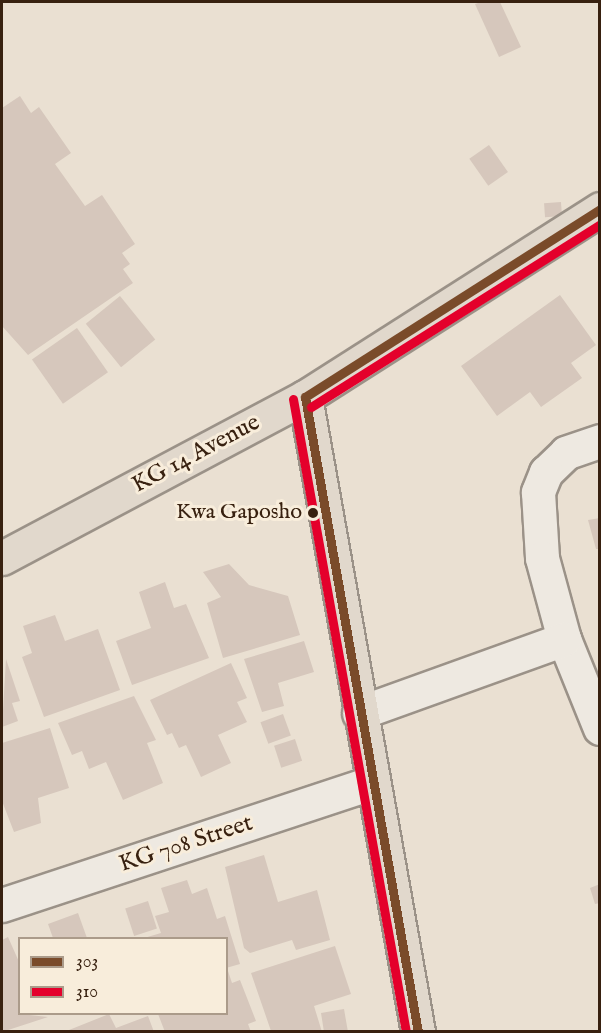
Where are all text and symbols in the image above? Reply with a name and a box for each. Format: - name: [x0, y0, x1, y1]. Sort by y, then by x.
- street label: KG 14 Avenue: [127, 408, 265, 500]
- place label: Kwa Gaposho: [176, 500, 302, 526]
- marker: Kwa Gaposho: [307, 507, 319, 519]
- street label: KG 708 Street: [116, 809, 256, 879]
- legend: [18, 937, 228, 1015]
- text: 303: [76, 951, 98, 974]
- text: 310: [76, 981, 98, 1004]

